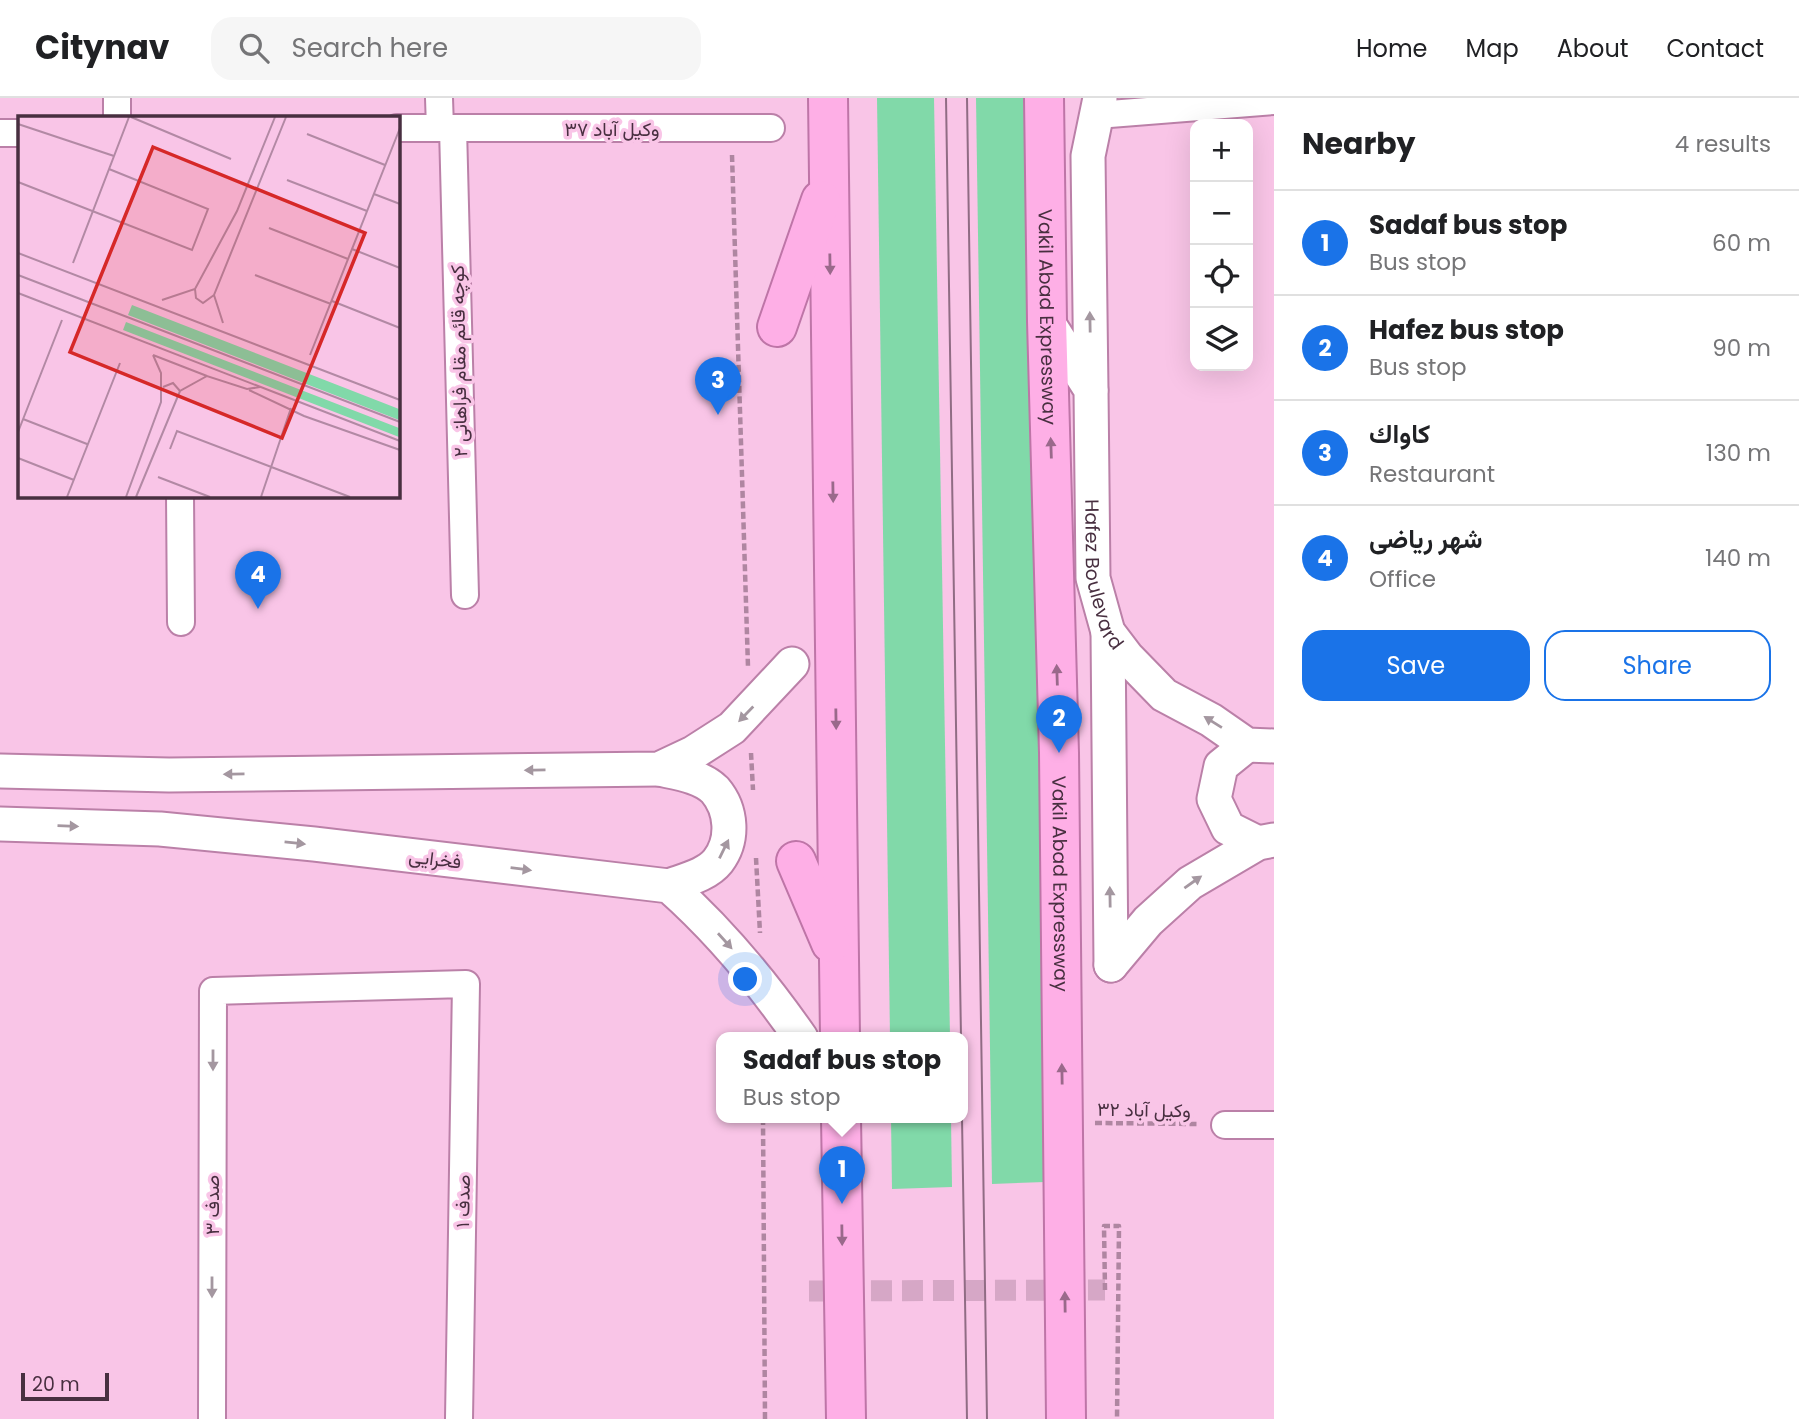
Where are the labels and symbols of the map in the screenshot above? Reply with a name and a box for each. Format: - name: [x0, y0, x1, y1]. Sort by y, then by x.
- inset map: [18, 116, 399, 497]
- street label: ۳۷ وکیل آباد: [564, 116, 660, 143]
- street label: Vakil Abad Expressway: [1032, 209, 1063, 426]
- one-way arrow: [825, 253, 836, 275]
- street label: کوچه قائم مقام فراهانی ۲: [444, 265, 474, 457]
- one-way arrow: [1084, 310, 1096, 332]
- pin: 3: [695, 357, 741, 415]
- one-way arrow: [1045, 437, 1056, 459]
- one-way arrow: [827, 481, 839, 503]
- street label: Hafez Boulevard: [1079, 499, 1130, 655]
- pin: 4: [235, 551, 281, 609]
- one-way arrow: [1051, 664, 1062, 686]
- pin: 2: [1036, 695, 1082, 753]
- one-way arrow: [738, 705, 754, 722]
- one-way arrow: [830, 708, 842, 730]
- one-way arrow: [1203, 716, 1222, 729]
- one-way arrow: [524, 765, 546, 776]
- one-way arrow: [223, 769, 245, 780]
- street label: Vakil Abad Expressway: [1046, 776, 1075, 992]
- one-way arrow: [57, 821, 79, 832]
- one-way arrow: [284, 837, 306, 848]
- one-way arrow: [718, 839, 729, 859]
- street label: فخرایی: [407, 842, 463, 876]
- one-way arrow: [510, 863, 532, 874]
- one-way arrow: [1184, 875, 1202, 889]
- one-way arrow: [1105, 885, 1116, 907]
- one-way arrow: [717, 932, 733, 950]
- your location: [728, 962, 762, 996]
- one-way arrow: [207, 1049, 219, 1071]
- one-way arrow: [1056, 1063, 1068, 1085]
- street label: وکیل آباد ۳۲: [1097, 1096, 1191, 1124]
- pin: 1: [819, 1146, 865, 1204]
- street label: صدف ۱: [449, 1174, 477, 1228]
- street label: صدف ۳: [199, 1175, 226, 1235]
- one-way arrow: [837, 1225, 848, 1247]
- one-way arrow: [206, 1276, 218, 1298]
- one-way arrow: [1059, 1291, 1071, 1313]
- scale bar: [21, 1370, 108, 1402]

